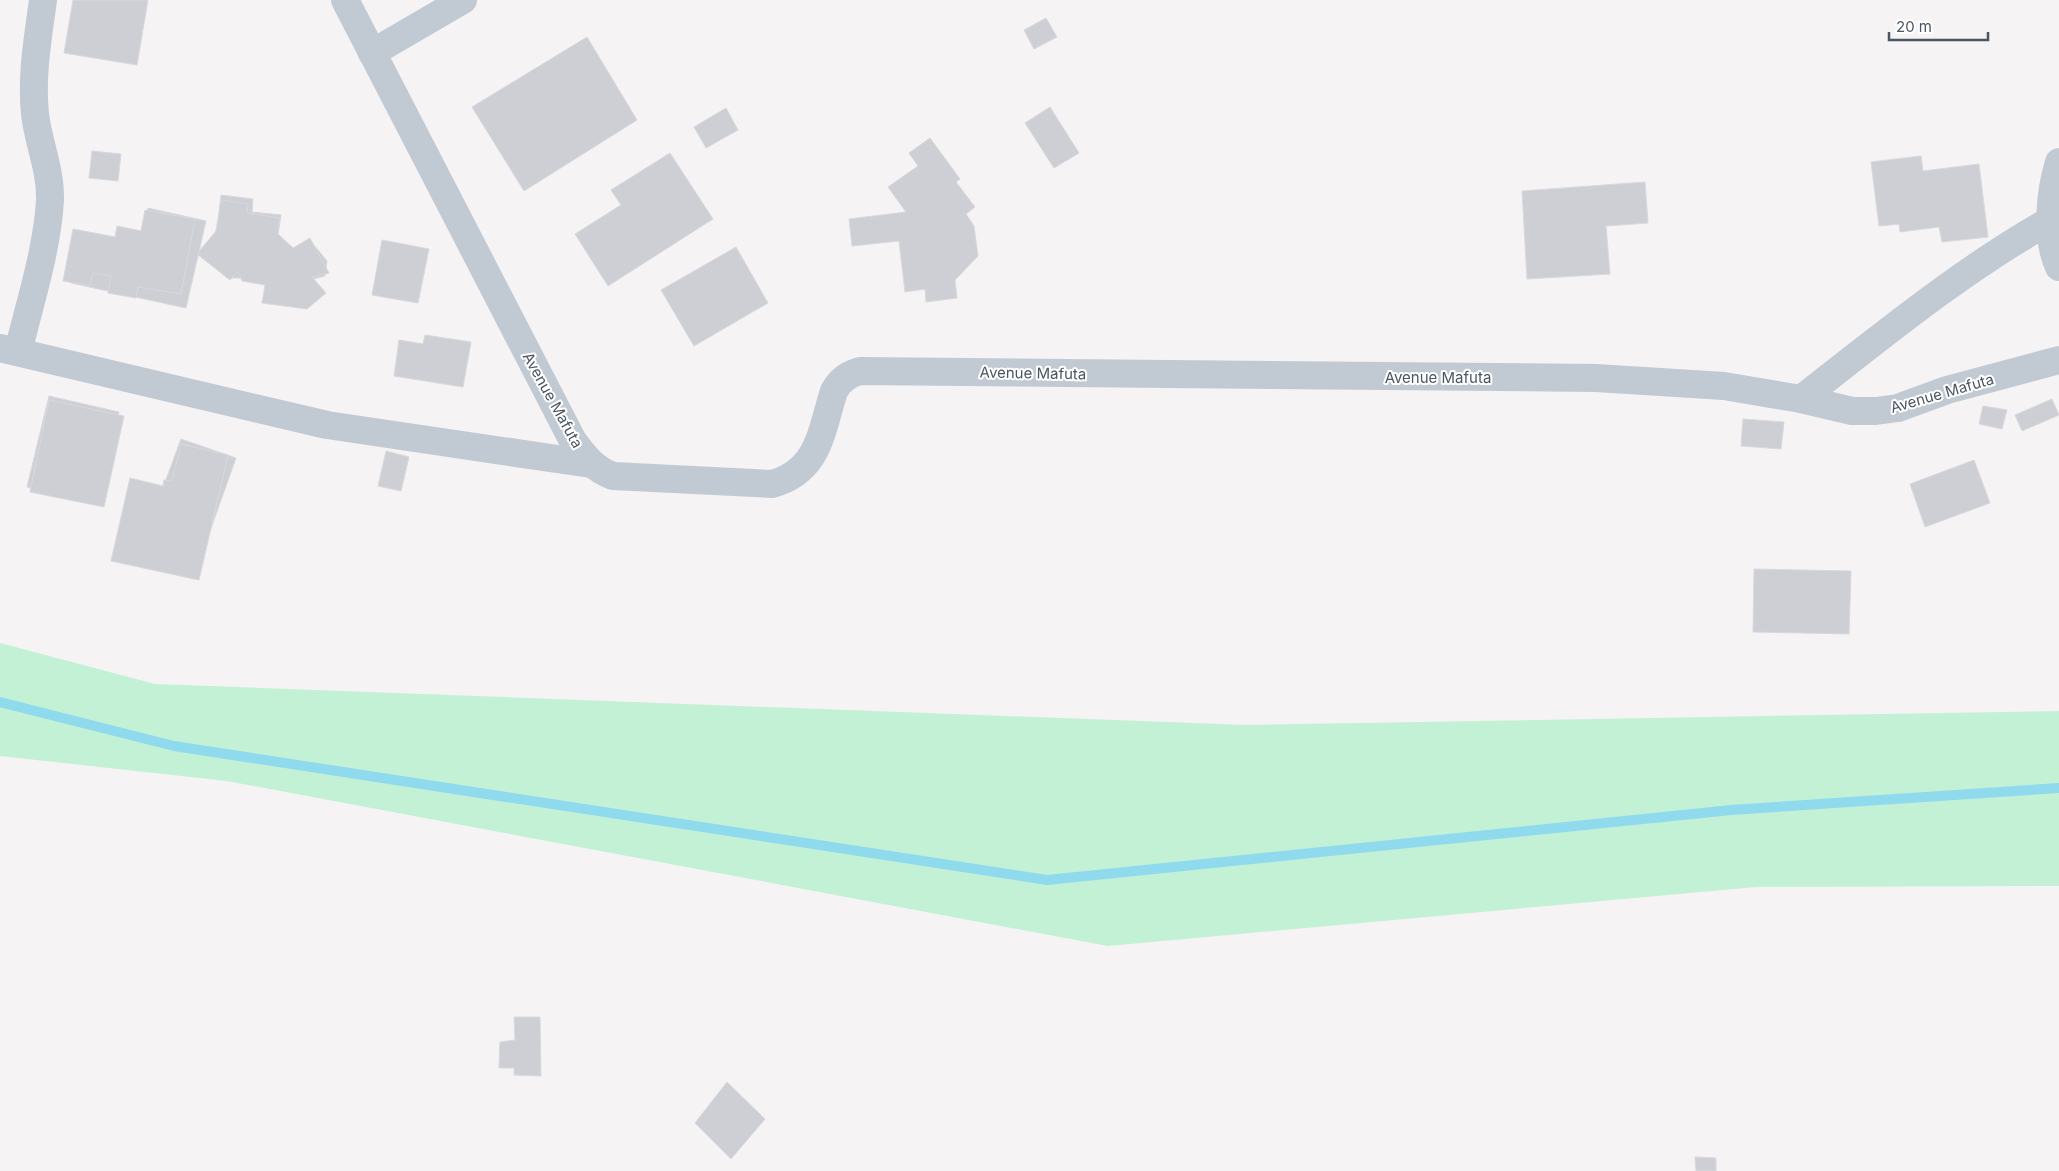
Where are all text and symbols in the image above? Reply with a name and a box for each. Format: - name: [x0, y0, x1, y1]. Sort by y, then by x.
- scale bar: [1889, 10, 1988, 42]
- text: 20 m: [1896, 17, 1932, 36]
- street label: Avenue Mafuta: [519, 349, 587, 451]
- street label: Avenue Mafuta: [979, 363, 1087, 383]
- street label: Avenue Mafuta: [1385, 368, 1491, 387]
- street label: Avenue Mafuta: [1888, 369, 1996, 417]

